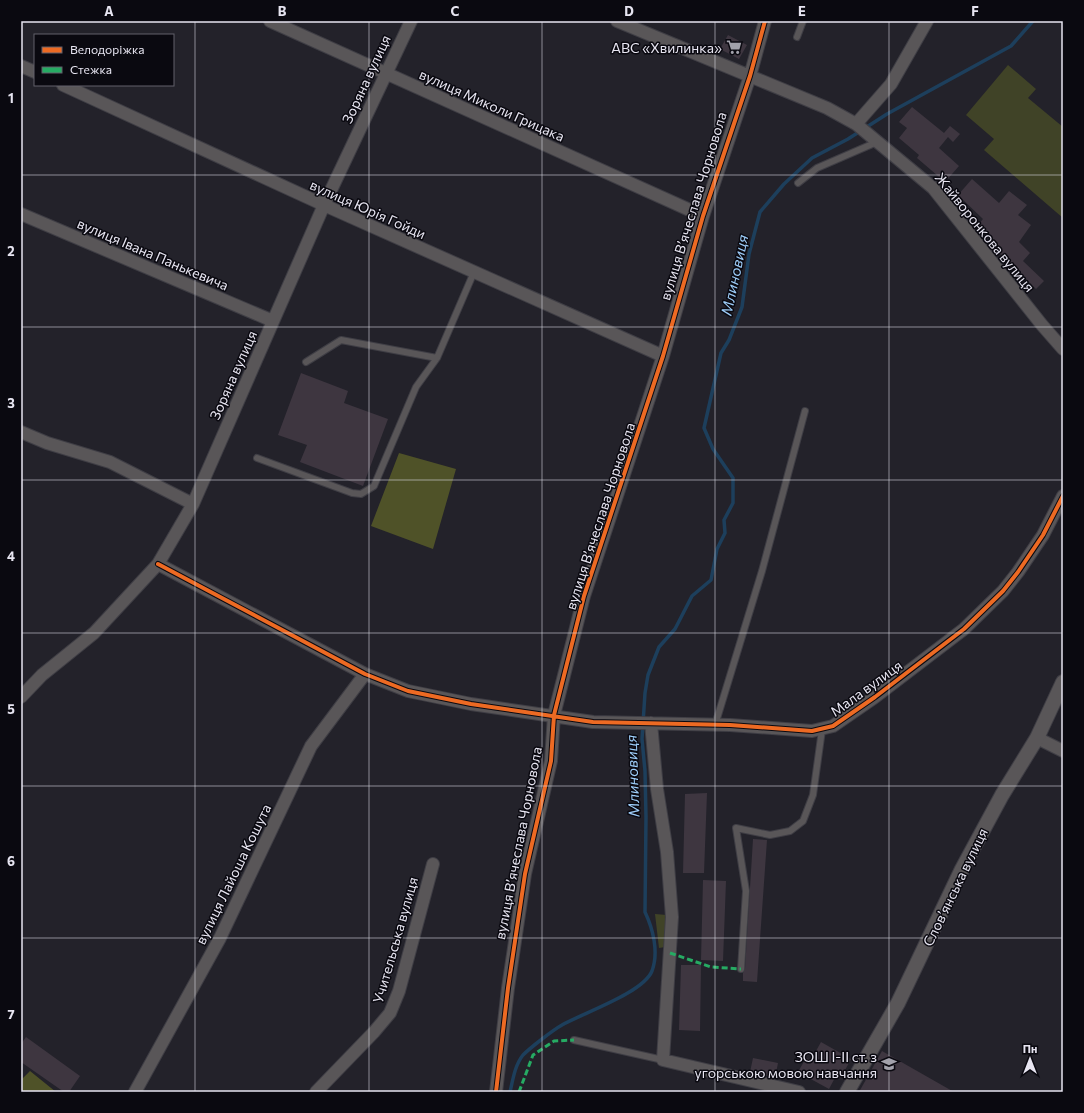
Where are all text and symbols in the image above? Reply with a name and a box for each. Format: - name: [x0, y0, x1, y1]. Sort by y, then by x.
- text: A: [104, 3, 114, 19]
- text: B: [278, 3, 287, 19]
- text: C: [451, 3, 460, 19]
- text: D: [624, 3, 634, 19]
- text: E: [798, 3, 806, 19]
- text: F: [971, 3, 979, 19]
- street label: Зоряна вулиця: [338, 32, 394, 126]
- legend: [34, 34, 174, 86]
- supermarket icon: АВС «Хвилинка»: [725, 38, 743, 56]
- place label: АВС «Хвилинка»: [611, 39, 722, 56]
- text: Велодоріжка: [70, 42, 145, 56]
- text: Стежка: [70, 62, 112, 76]
- street label: вулиця Миколи Грицака: [417, 65, 567, 145]
- text: 1: [8, 90, 14, 106]
- street label: вулиця Вʼячеслава Чорновола: [656, 110, 730, 302]
- street label: Жайворонкова вулиця: [932, 169, 1038, 295]
- street label: вулиця Юрія Гойди: [307, 176, 429, 242]
- street label: вулиця Івана Панькевича: [75, 214, 231, 294]
- water label: Млиновиця: [717, 233, 751, 317]
- text: 2: [7, 243, 15, 259]
- street label: Зоряна вулиця: [206, 328, 260, 422]
- text: 3: [7, 395, 15, 411]
- street label: вулиця Вʼячеслава Чорновола: [562, 420, 638, 612]
- text: 4: [7, 548, 15, 564]
- street label: Мала вулиця: [827, 656, 905, 720]
- text: 5: [7, 701, 15, 717]
- water label: Млиновиця: [622, 734, 642, 817]
- street label: вулиця Вʼячеслава Чорновола: [491, 745, 545, 941]
- street label: вулиця Лайоша Кошута: [192, 801, 274, 947]
- street label: Словʼянська вулиця: [919, 825, 991, 949]
- text: 6: [7, 853, 15, 869]
- street label: Учительська вулиця: [369, 875, 421, 1005]
- text: 7: [7, 1006, 15, 1022]
- north arrow: [1010, 1039, 1050, 1079]
- text: Пн: [1023, 1042, 1037, 1055]
- place label: ЗОШ І-ІІ ст. з угорською мовою навчання: [694, 1048, 877, 1081]
- school or university icon: ЗОШ І-ІІ ст. з угорською мовою навчання: [880, 1055, 898, 1073]

